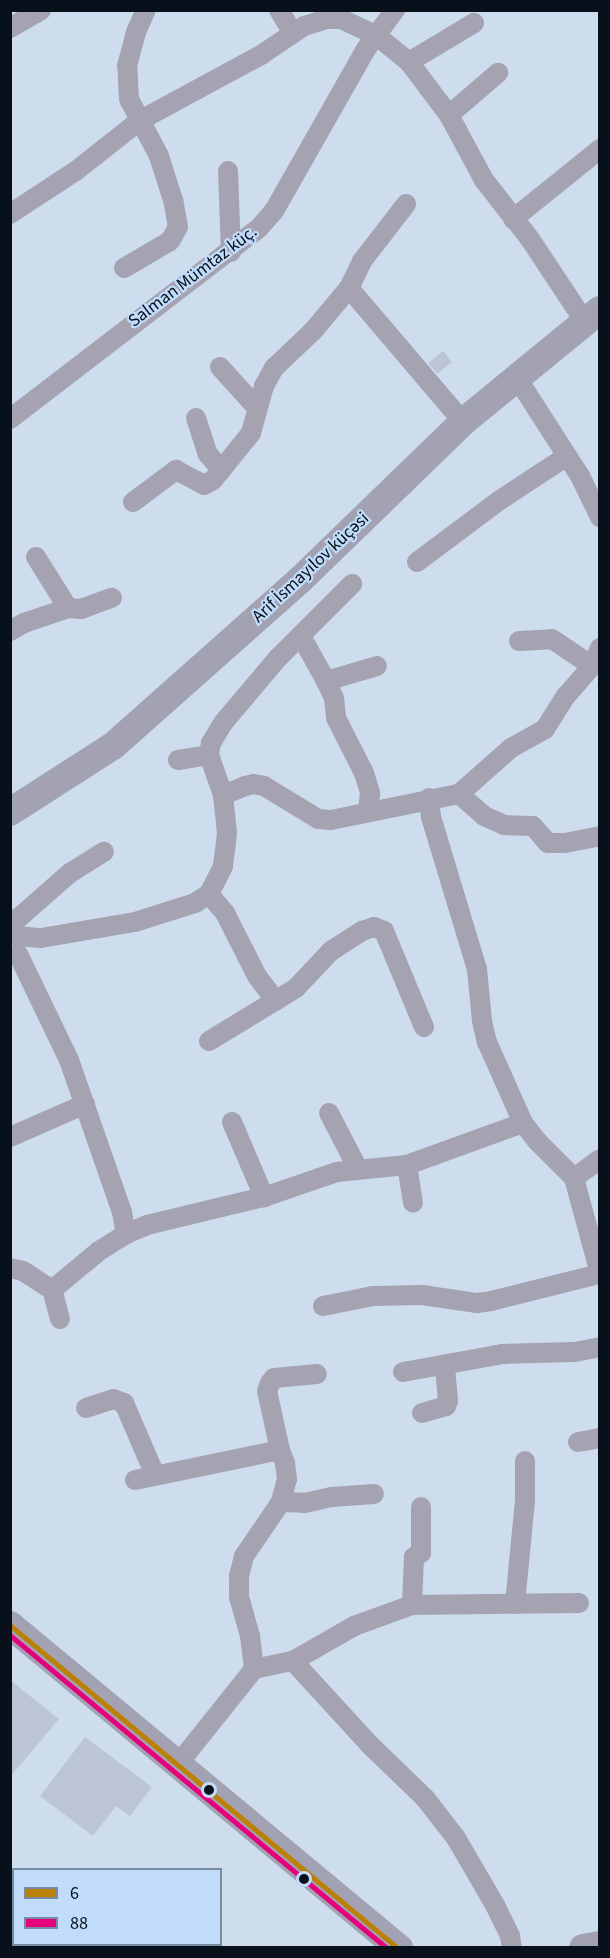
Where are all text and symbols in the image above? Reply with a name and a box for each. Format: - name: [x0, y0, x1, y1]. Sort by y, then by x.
- street label: Salman Mümtaz küç.: [124, 222, 262, 332]
- street label: Arif İsmayılov küçəsi: [248, 508, 374, 628]
- unlabelled marker: [203, 1784, 215, 1796]
- legend: [12, 1868, 222, 1946]
- unlabelled marker: [298, 1873, 310, 1885]
- text: 6: [70, 1881, 79, 1906]
- text: 88: [70, 1911, 88, 1936]

